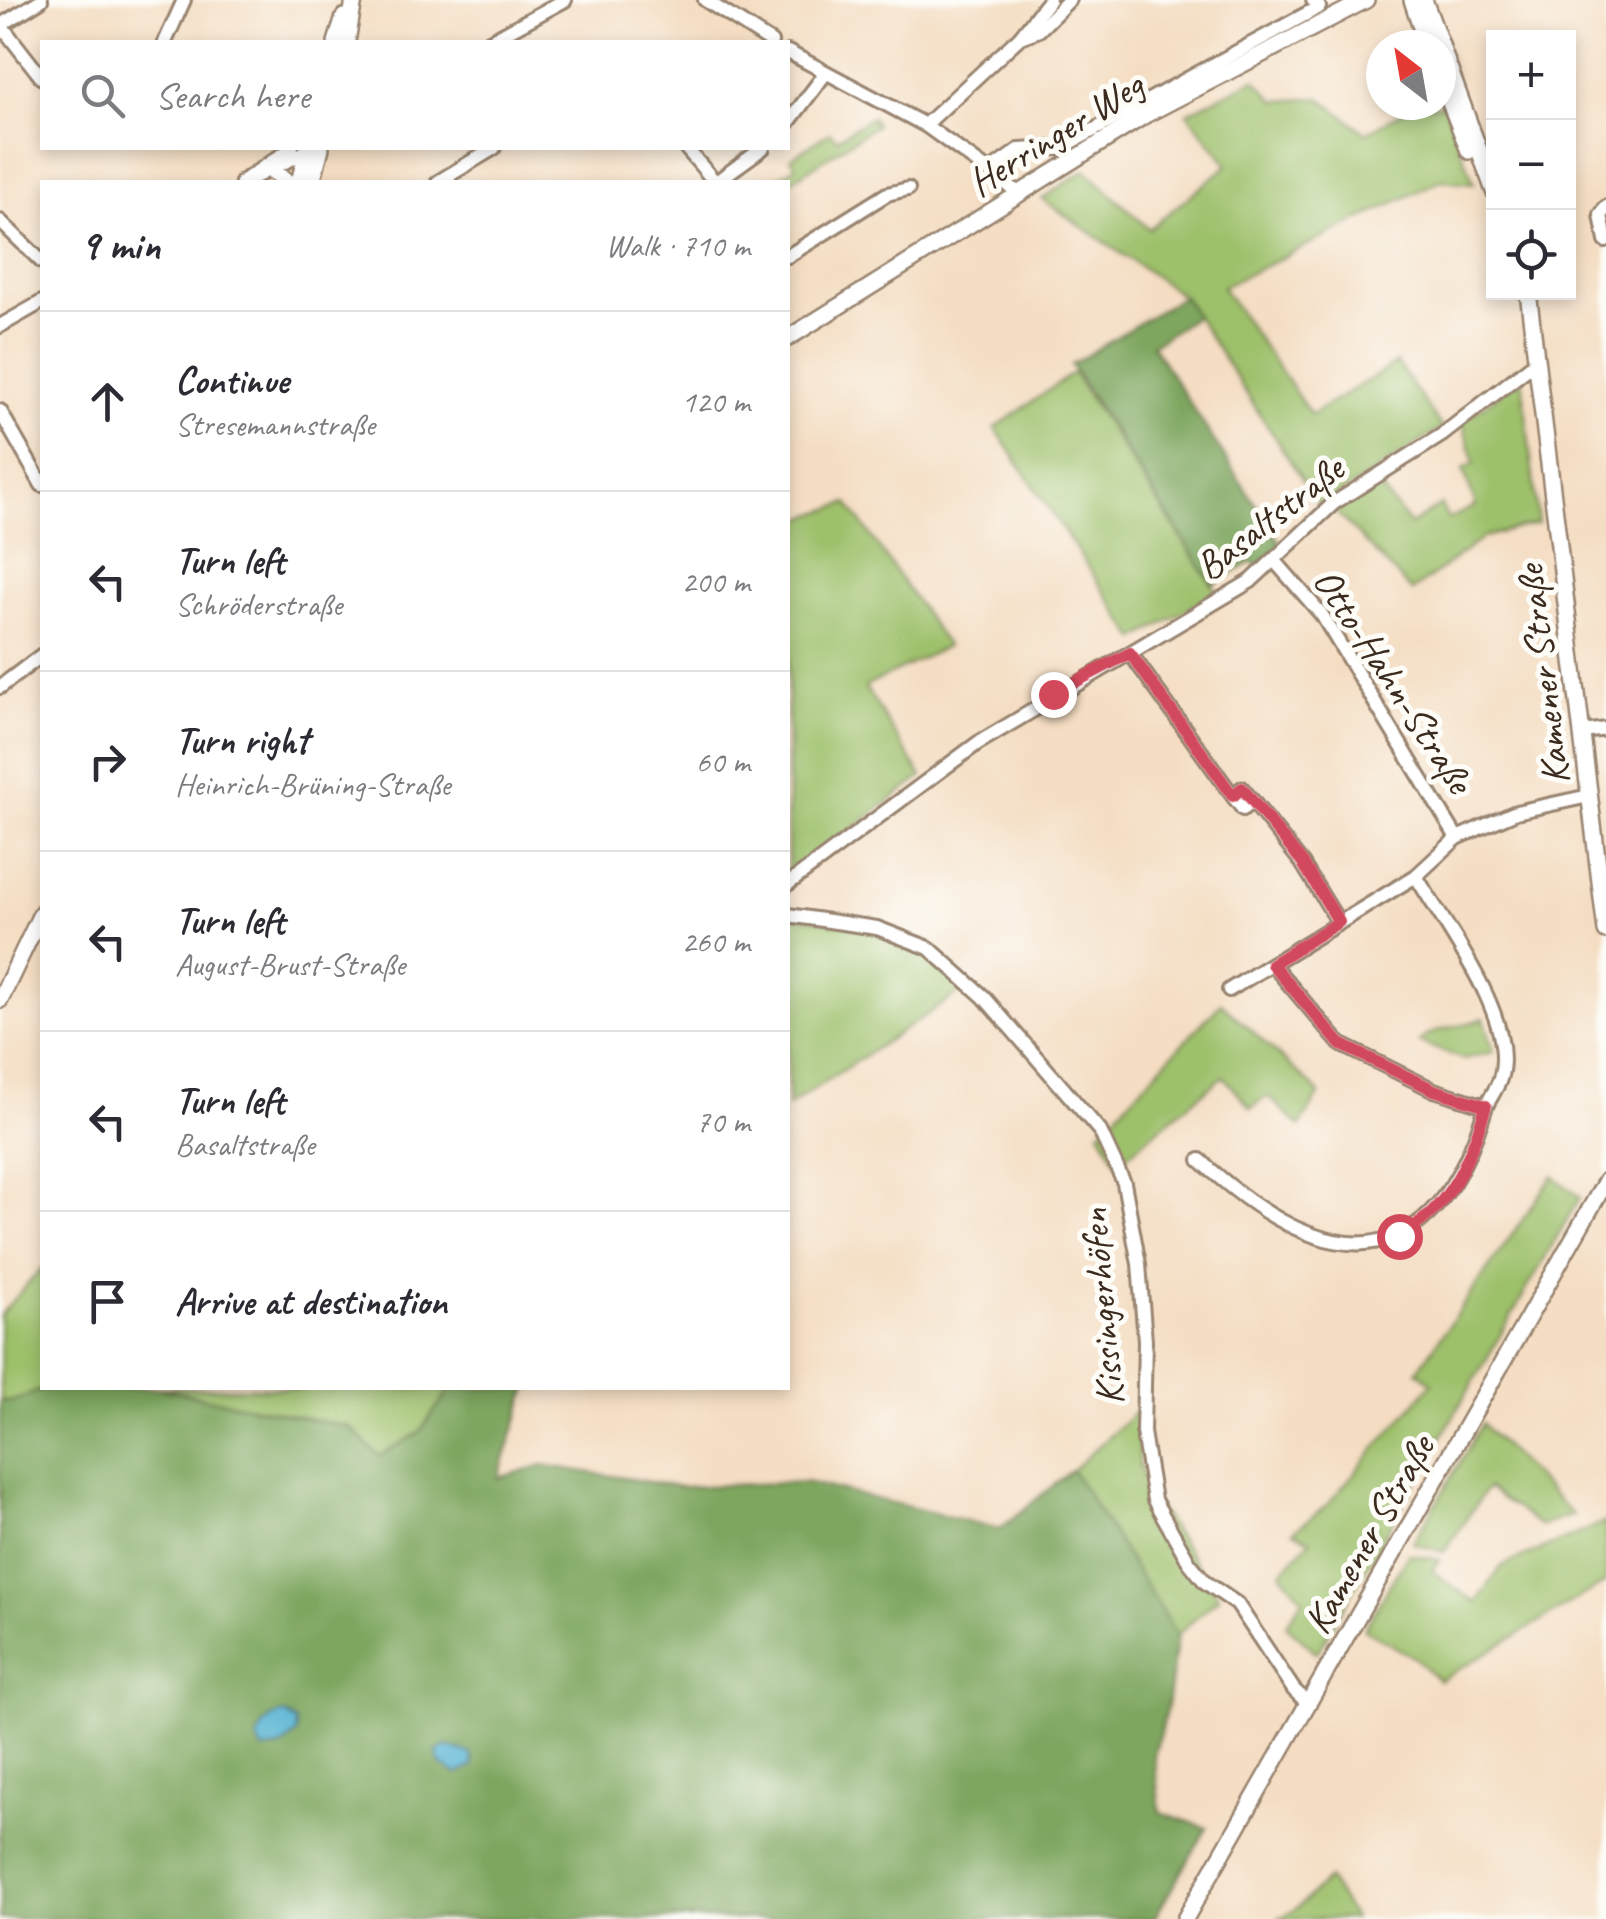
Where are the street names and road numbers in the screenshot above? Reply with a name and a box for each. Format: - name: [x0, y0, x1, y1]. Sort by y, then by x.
- street label: Herringer Weg: [959, 59, 1155, 207]
- street label: Basaltstraße: [1185, 443, 1356, 591]
- street label: Otto-Hahn-Straße: [1302, 559, 1486, 805]
- street label: Kamener Straße: [1504, 559, 1581, 787]
- street label: Kissingerhöfen: [1068, 1206, 1135, 1407]
- street label: Kamener Straße: [1292, 1424, 1447, 1643]

